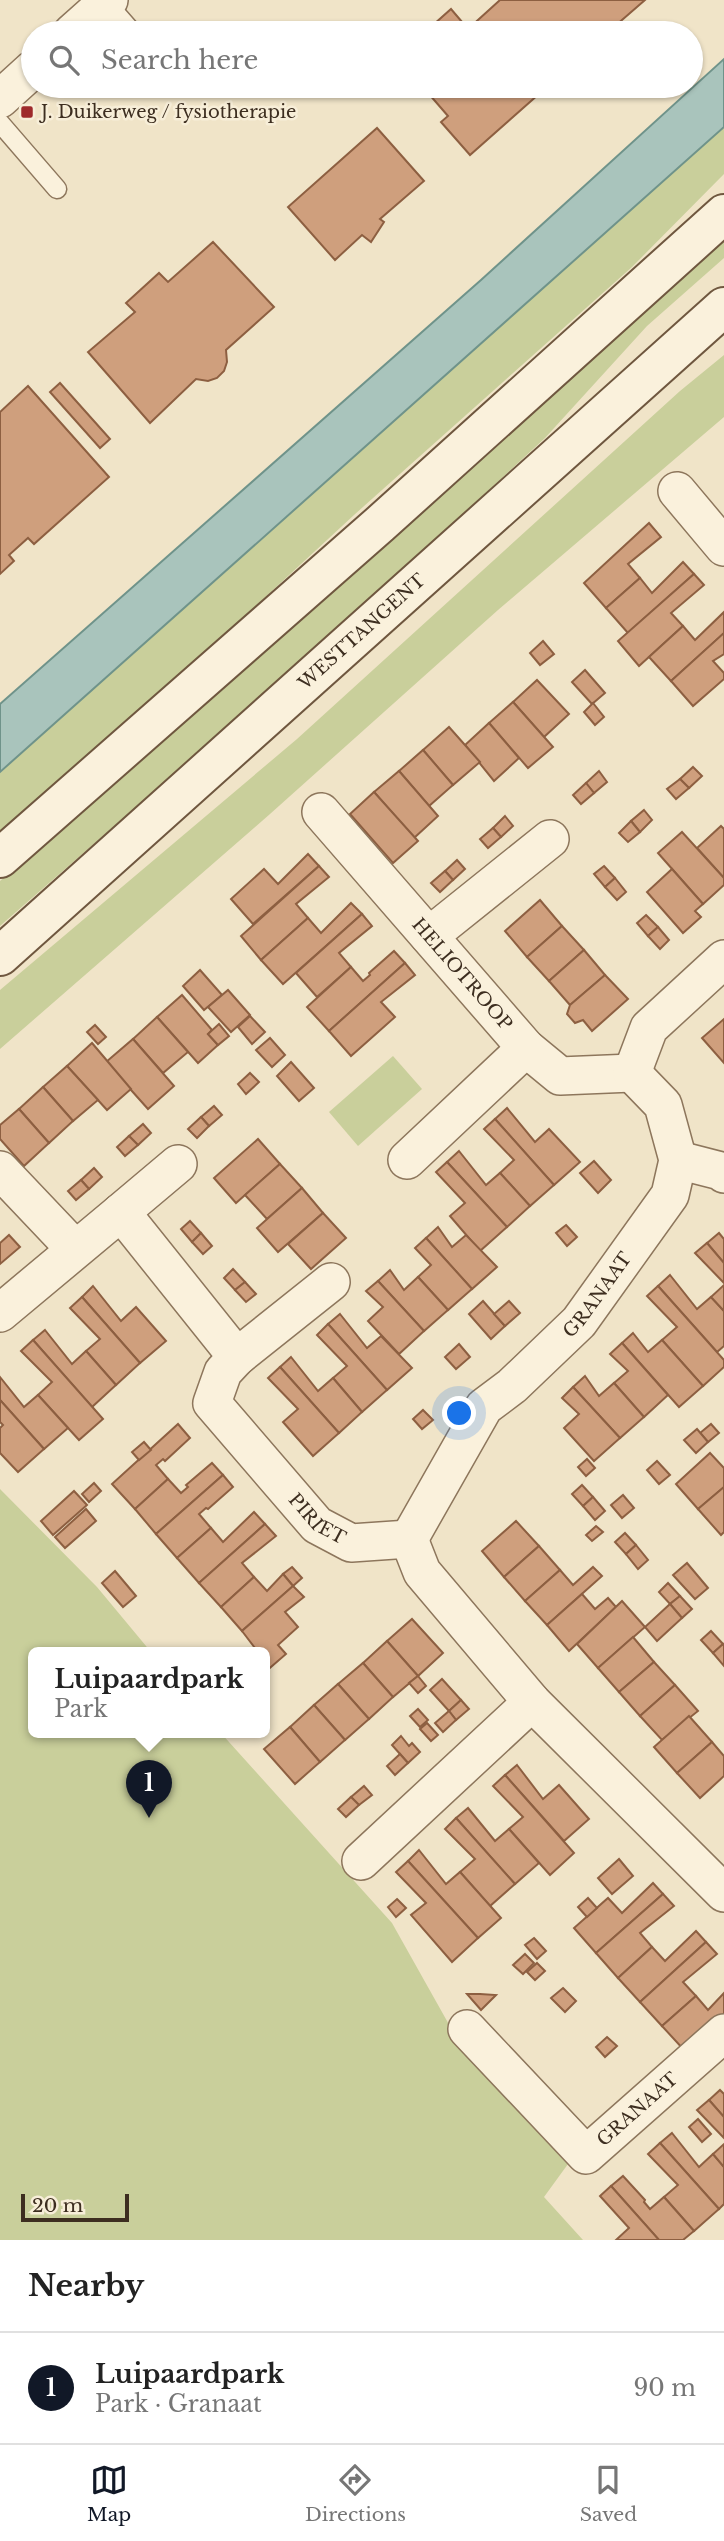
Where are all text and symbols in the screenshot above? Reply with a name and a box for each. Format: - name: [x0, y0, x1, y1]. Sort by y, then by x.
- search box: [21, 21, 703, 98]
- icon: search: [45, 41, 83, 79]
- text: Search here: [101, 44, 258, 76]
- place label: J. Duikerweg / fysiotherapie: [39, 101, 296, 123]
- marker: J. Duikerweg / fysiotherapie: [19, 104, 35, 120]
- street label: WESTTANGENT: [293, 569, 430, 695]
- street label: HELIOTROOP: [407, 914, 517, 1035]
- street label: GRANAAT: [558, 1248, 637, 1342]
- your location: [442, 1396, 476, 1430]
- street label: PIRIET: [284, 1489, 350, 1549]
- popup: [28, 1647, 270, 1738]
- text: Luipaardpark: [54, 1663, 244, 1695]
- text: Park: [54, 1695, 108, 1723]
- pin: 1: [126, 1760, 172, 1818]
- street label: GRANAAT: [592, 2068, 683, 2151]
- scale bar: [21, 2191, 130, 2223]
- text: 20 m: [32, 2194, 83, 2217]
- text: Nearby: [28, 2267, 144, 2304]
- text: Luipaardpark: [95, 2358, 284, 2390]
- text: 1: [46, 2374, 56, 2402]
- text: 90 m: [634, 2374, 696, 2402]
- text: Park · Granaat: [95, 2390, 262, 2418]
- tab: Map: [87, 2461, 131, 2526]
- tab: Directions: [305, 2461, 406, 2526]
- tab: Saved: [580, 2461, 637, 2526]

